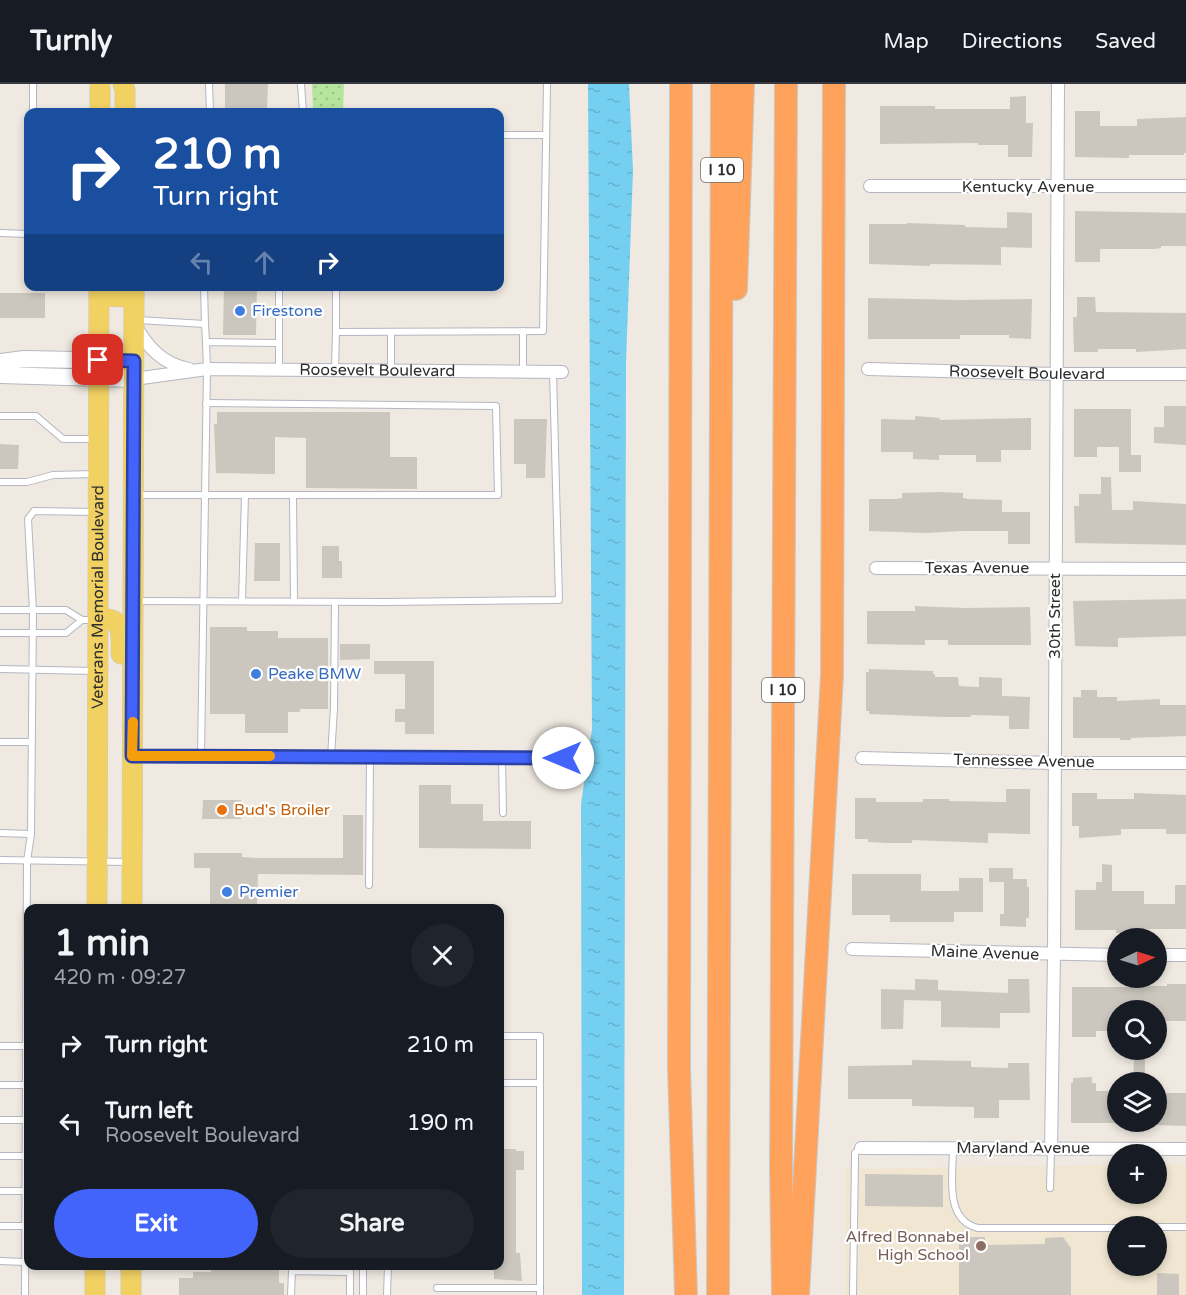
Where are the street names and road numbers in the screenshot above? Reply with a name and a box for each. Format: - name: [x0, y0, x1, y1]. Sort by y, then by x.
- road number: I 10: [701, 158, 743, 182]
- street label: Kentucky Avenue: [962, 177, 1094, 197]
- street label: Roosevelt Boulevard: [299, 360, 455, 381]
- street label: Roosevelt Boulevard: [949, 361, 1105, 384]
- street label: Veterans Memorial Boulevard: [88, 485, 108, 709]
- street label: Texas Avenue: [925, 558, 1029, 578]
- street label: 30th Street: [1045, 573, 1065, 659]
- road number: I 10: [762, 678, 804, 702]
- street label: Tennessee Avenue: [953, 750, 1095, 772]
- street label: Maine Avenue: [930, 941, 1040, 965]
- street label: Maryland Avenue: [956, 1138, 1090, 1158]

